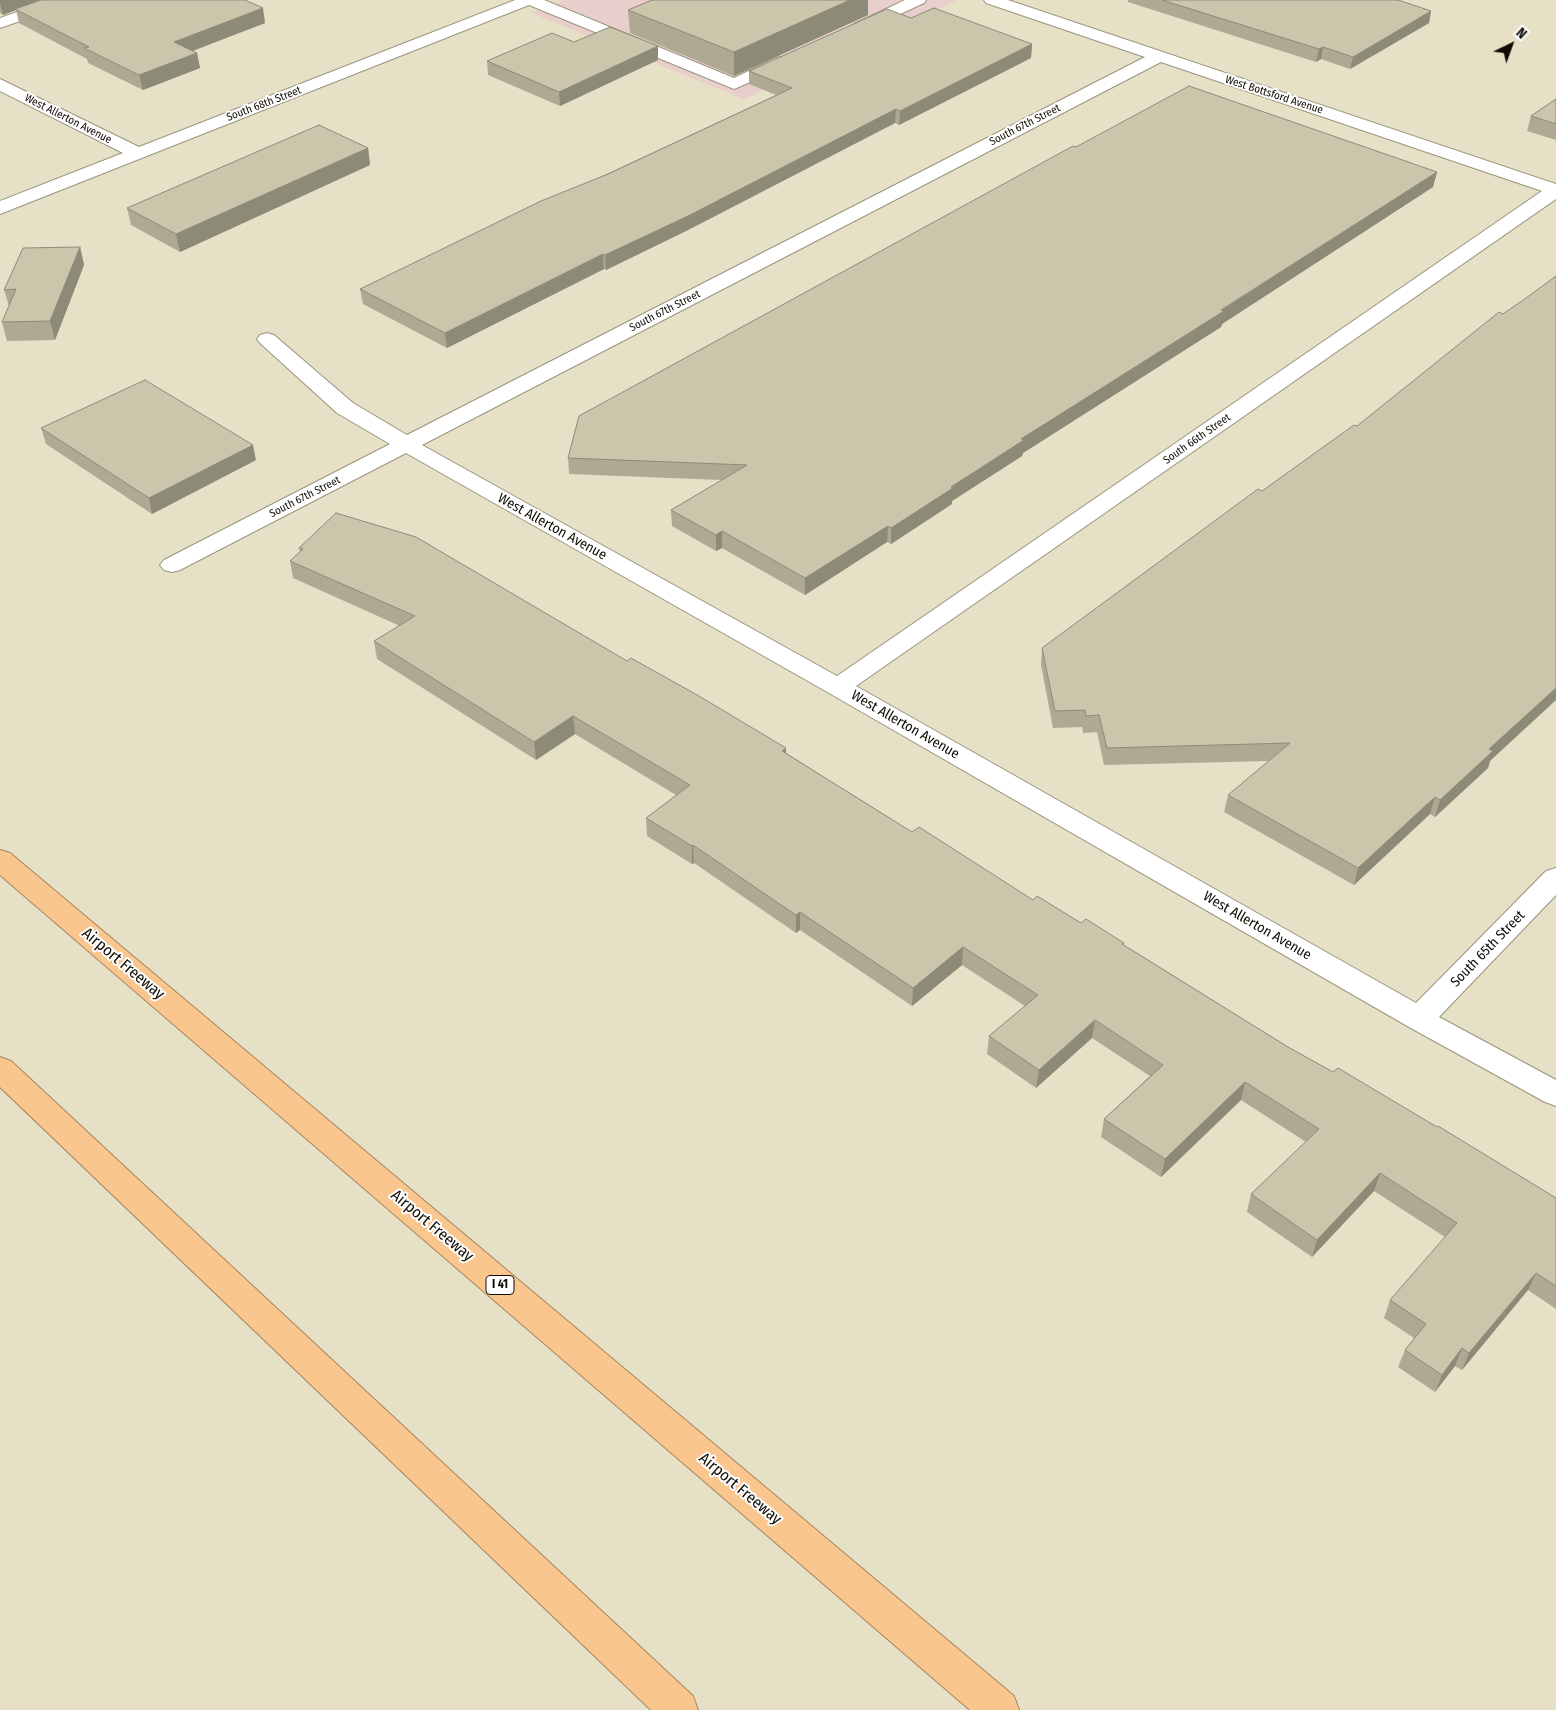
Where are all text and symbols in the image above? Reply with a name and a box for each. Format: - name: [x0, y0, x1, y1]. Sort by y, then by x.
- north arrow: [1486, 20, 1536, 70]
- text: N: [1513, 24, 1530, 43]
- street label: West Bottsford Avenue: [1223, 73, 1325, 117]
- street label: South 68th Street: [225, 84, 303, 124]
- street label: West Allerton Avenue: [22, 91, 114, 147]
- street label: South 67th Street: [987, 101, 1063, 149]
- street label: South 67th Street: [627, 287, 703, 335]
- street label: South 66th Street: [1161, 411, 1233, 467]
- street label: South 67th Street: [267, 473, 343, 521]
- street label: West Allerton Avenue: [495, 490, 609, 564]
- street label: West Allerton Avenue: [848, 687, 962, 763]
- street label: West Allerton Avenue: [1200, 888, 1314, 964]
- street label: South 65th Street: [1447, 907, 1529, 991]
- street label: Airport Freeway: [78, 924, 168, 1004]
- street label: Airport Freeway: [387, 1186, 477, 1266]
- road number: I 41: [486, 1276, 514, 1294]
- street label: Airport Freeway: [695, 1449, 785, 1529]

